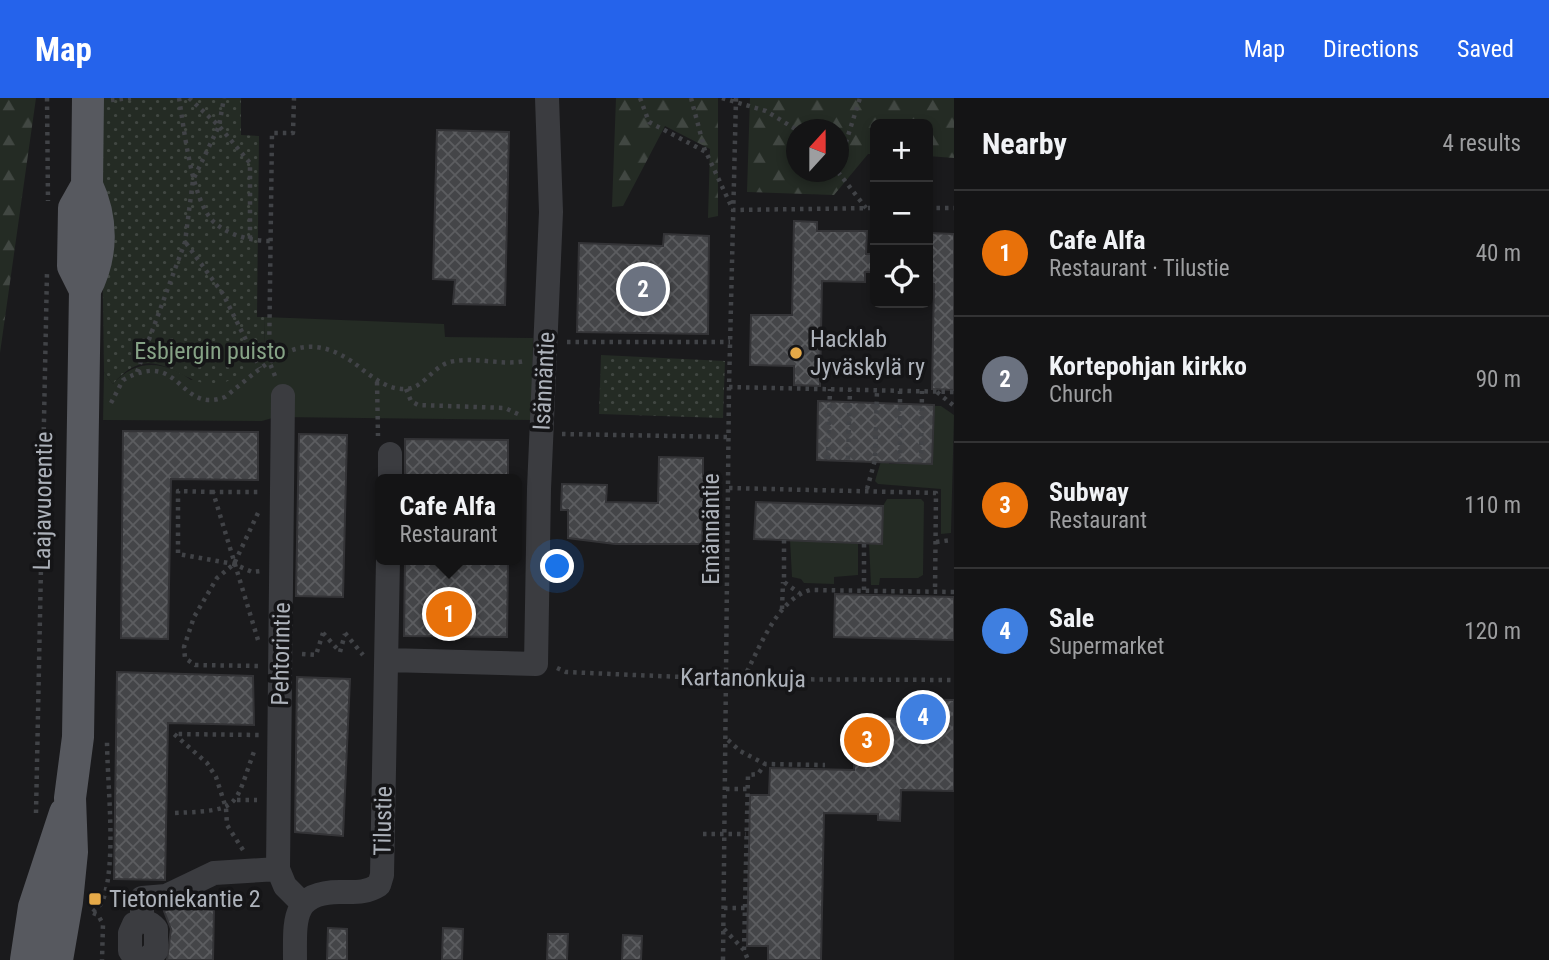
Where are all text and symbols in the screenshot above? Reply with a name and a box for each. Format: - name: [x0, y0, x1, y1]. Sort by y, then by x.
- text: Map: [35, 30, 92, 69]
- text: Map: [1244, 35, 1285, 63]
- text: Directions: [1323, 35, 1419, 63]
- text: Saved: [1457, 35, 1514, 63]
- north arrow: [786, 119, 849, 182]
- map controls: [870, 119, 933, 308]
- button: +: [870, 119, 933, 182]
- text: Nearby: [982, 126, 1067, 161]
- text: 4 results: [1443, 130, 1521, 157]
- button: −: [870, 182, 933, 245]
- text: Cafe Alfa: [1049, 225, 1146, 255]
- text: 1: [999, 240, 1011, 267]
- text: 40 m: [1476, 240, 1521, 267]
- button: locate: [870, 245, 933, 308]
- text: Restaurant · Tilustie: [1049, 255, 1230, 282]
- pin: 2: [620, 263, 666, 315]
- place label: Hacklab Jyväskylä ry: [810, 325, 925, 381]
- street label: Isännäntie: [527, 331, 561, 431]
- park label: Esbjergin puisto: [134, 337, 286, 365]
- marker: Hacklab Jyväskylä ry: [788, 345, 804, 361]
- text: Kortepohjan kirkko: [1049, 351, 1247, 381]
- text: 2: [999, 366, 1011, 393]
- text: 90 m: [1476, 366, 1521, 393]
- text: Church: [1049, 381, 1113, 408]
- street label: Laajavuorentie: [28, 431, 58, 571]
- street label: Emännäntie: [697, 473, 725, 585]
- popup: [375, 474, 522, 565]
- text: Subway: [1049, 477, 1129, 507]
- text: Cafe Alfa: [400, 491, 496, 521]
- text: 3: [999, 492, 1011, 519]
- text: 110 m: [1464, 492, 1521, 519]
- text: Restaurant: [1049, 507, 1147, 534]
- text: Restaurant: [400, 521, 497, 548]
- your location: [540, 549, 574, 583]
- pin: 1: [426, 588, 472, 640]
- street label: Pehtorintie: [266, 602, 296, 706]
- text: Sale: [1049, 603, 1094, 633]
- text: 4: [999, 618, 1011, 645]
- text: 120 m: [1464, 618, 1521, 645]
- text: Supermarket: [1049, 633, 1164, 660]
- street label: Kartanonkuja: [680, 663, 806, 693]
- pin: 4: [900, 691, 946, 743]
- pin: 3: [844, 714, 890, 766]
- street label: Tilustie: [368, 786, 398, 856]
- place label: Tietoniekantie 2: [109, 885, 261, 913]
- marker: Tietoniekantie 2: [87, 891, 103, 907]

